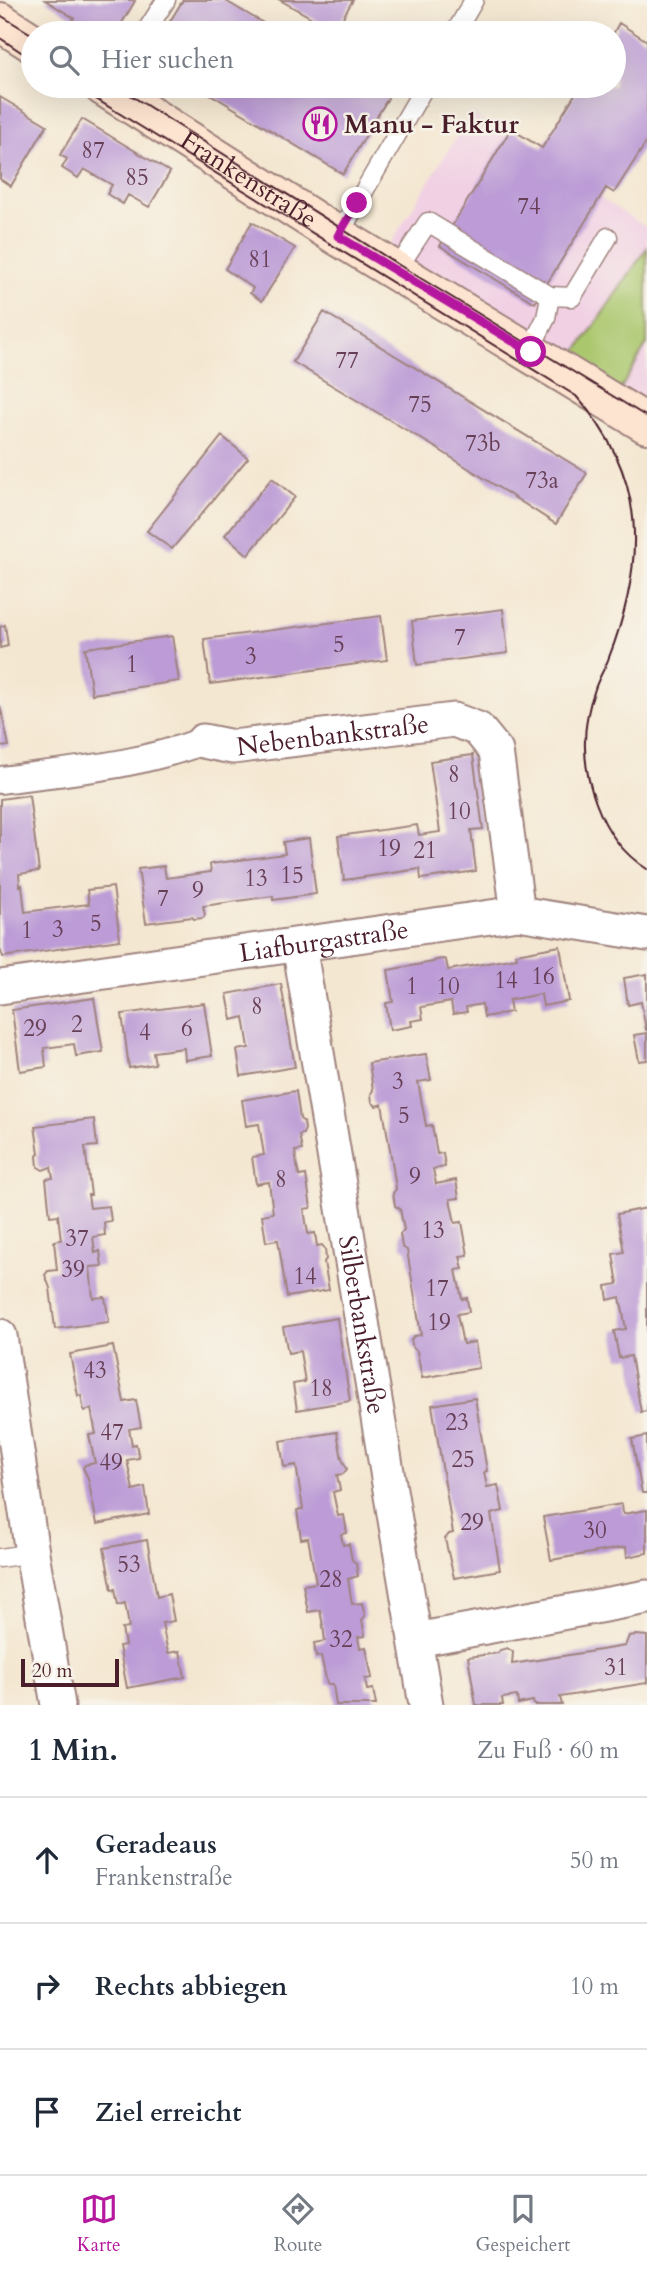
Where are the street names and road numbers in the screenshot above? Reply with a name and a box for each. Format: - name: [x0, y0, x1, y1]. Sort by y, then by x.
- street label: Frankenstraße: [174, 122, 324, 236]
- street label: Nebenbankstraße: [235, 706, 431, 764]
- street label: Liafburgastraße: [237, 911, 411, 970]
- street label: Silberbankstraße: [330, 1233, 395, 1417]

